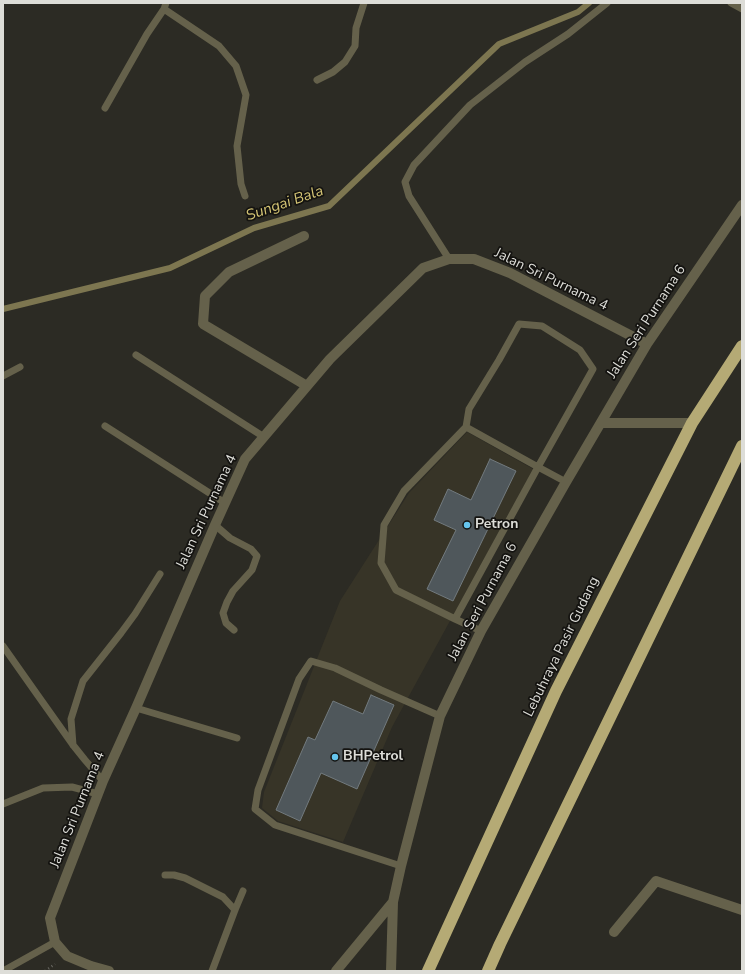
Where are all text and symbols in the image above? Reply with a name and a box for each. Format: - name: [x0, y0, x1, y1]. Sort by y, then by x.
- water label: Sungai Bala: [244, 182, 326, 226]
- street label: Jalan Sri Purnama 4: [492, 245, 610, 315]
- street label: Jalan Seri Purnama 6: [604, 262, 690, 382]
- street label: Jalan Sri Purnama 4: [173, 452, 241, 572]
- place label: Petron: [475, 517, 518, 533]
- marker: Petron: [462, 520, 472, 530]
- street label: Jalan Seri Purnama 6: [445, 540, 521, 664]
- street label: Lebuhraya Pasir Gudang: [521, 574, 603, 720]
- street label: Jalan Sri Purnama 4: [47, 749, 109, 871]
- place label: BHPetrol: [343, 749, 403, 765]
- marker: BHPetrol: [330, 752, 340, 762]

